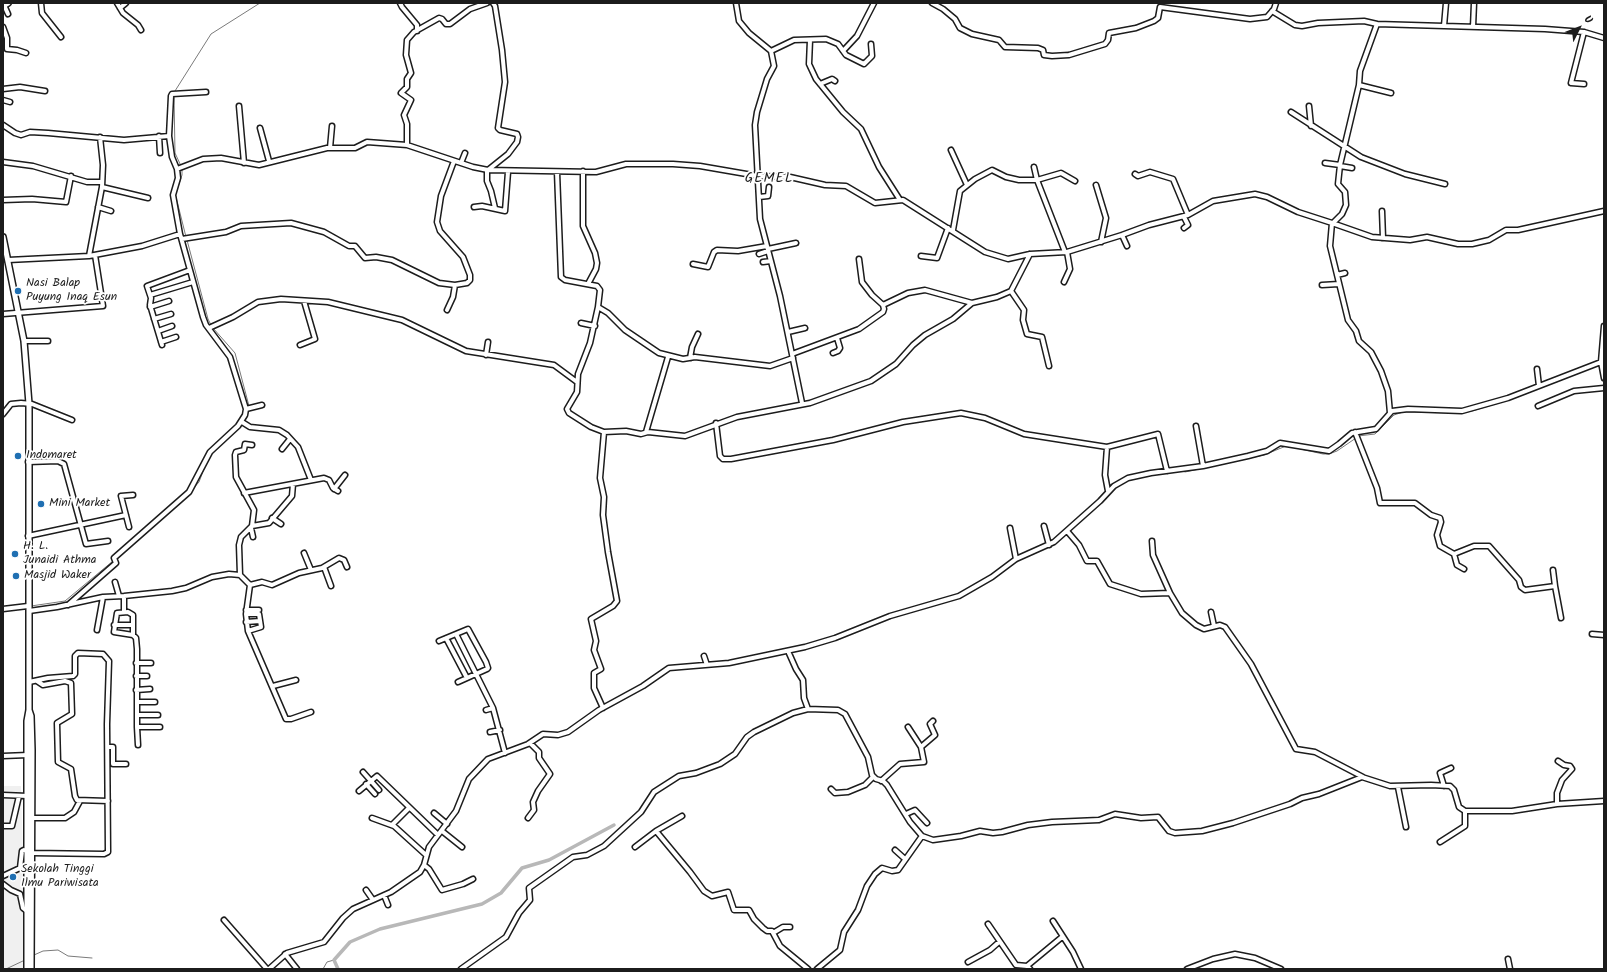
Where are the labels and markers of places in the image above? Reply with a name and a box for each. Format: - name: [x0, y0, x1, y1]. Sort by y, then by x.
- place label: Nasi Balap Puyung Inaq Esun: [26, 277, 117, 305]
- marker: Nasi Balap Puyung Inaq Esun: [13, 286, 23, 296]
- place label: Indomaret: [26, 449, 77, 463]
- marker: Indomaret: [13, 451, 23, 461]
- place label: Mini Market: [49, 497, 110, 511]
- marker: Mini Market: [36, 499, 46, 509]
- place label: H. L. Junaidi Athma: [23, 540, 96, 568]
- marker: H. L. Junaidi Athma: [10, 549, 20, 559]
- place label: Masjid Waker: [24, 569, 91, 583]
- marker: Masjid Waker: [11, 571, 21, 581]
- place label: Sekolah Tinggi Ilmu Pariwisata: [21, 863, 99, 891]
- marker: Sekolah Tinggi Ilmu Pariwisata: [8, 872, 18, 882]

